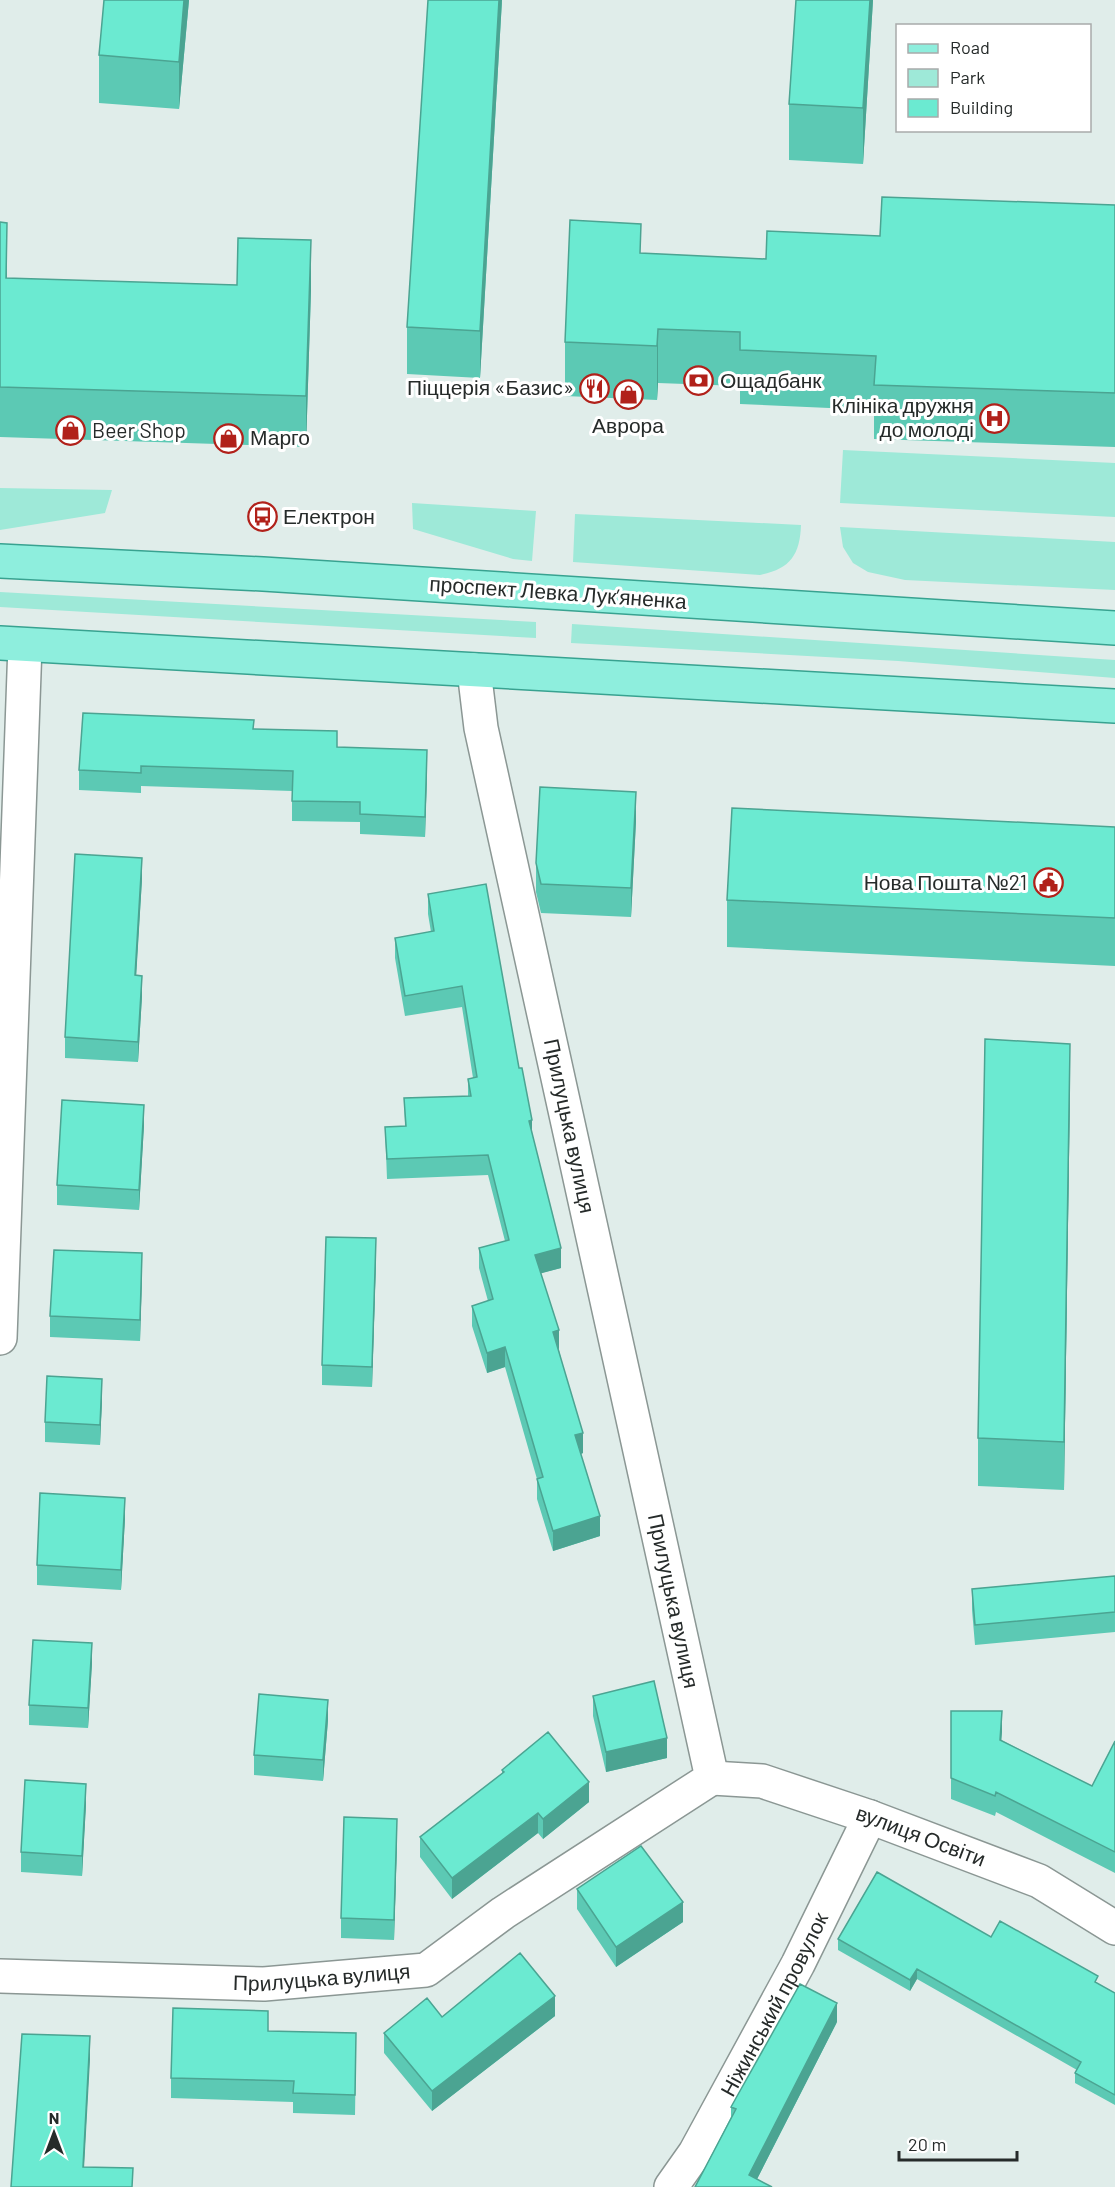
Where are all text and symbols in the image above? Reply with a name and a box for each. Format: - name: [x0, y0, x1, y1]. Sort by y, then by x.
- legend: [896, 24, 1091, 132]
- text: Road: [950, 36, 990, 58]
- text: Park: [950, 66, 985, 88]
- text: Building: [950, 96, 1013, 118]
- bank icon: Ощадбанк: [683, 365, 715, 397]
- place label: Ощадбанк: [720, 367, 822, 392]
- restaurant icon: Піццерія «Базис»: [579, 372, 611, 404]
- place label: Піццерія «Базис»: [407, 374, 574, 399]
- shop icon: Аврора: [612, 379, 644, 411]
- place label: Клініка дружня до молоді: [832, 392, 974, 441]
- hospital icon: Клініка дружня до молоді: [979, 402, 1011, 434]
- place label: Аврора: [592, 412, 664, 437]
- shop icon: Beer Shop: [55, 415, 87, 447]
- place label: Beer Shop: [92, 417, 186, 442]
- shop icon: Марго: [213, 422, 245, 454]
- place label: Марго: [250, 424, 310, 449]
- bus stop icon: Електрон: [246, 501, 278, 533]
- place label: Електрон: [283, 503, 375, 528]
- street label: проспект Левка Лукʼяненка: [429, 570, 688, 613]
- public building icon: Нова Пошта №21: [1032, 867, 1064, 899]
- place label: Нова Пошта №21: [864, 869, 1027, 894]
- street label: Прилуцька вулиця: [540, 1036, 601, 1215]
- street label: Прилуцька вулиця: [644, 1511, 705, 1690]
- street label: вулиця Освіти: [853, 1799, 989, 1871]
- street label: Ніжинський провулок: [714, 1907, 833, 2100]
- street label: Прилуцька вулиця: [233, 1957, 411, 1995]
- north arrow: [24, 2103, 84, 2163]
- text: N: [49, 2108, 59, 2127]
- scale bar: [899, 2124, 1018, 2162]
- text: 20 m: [908, 2133, 946, 2155]

